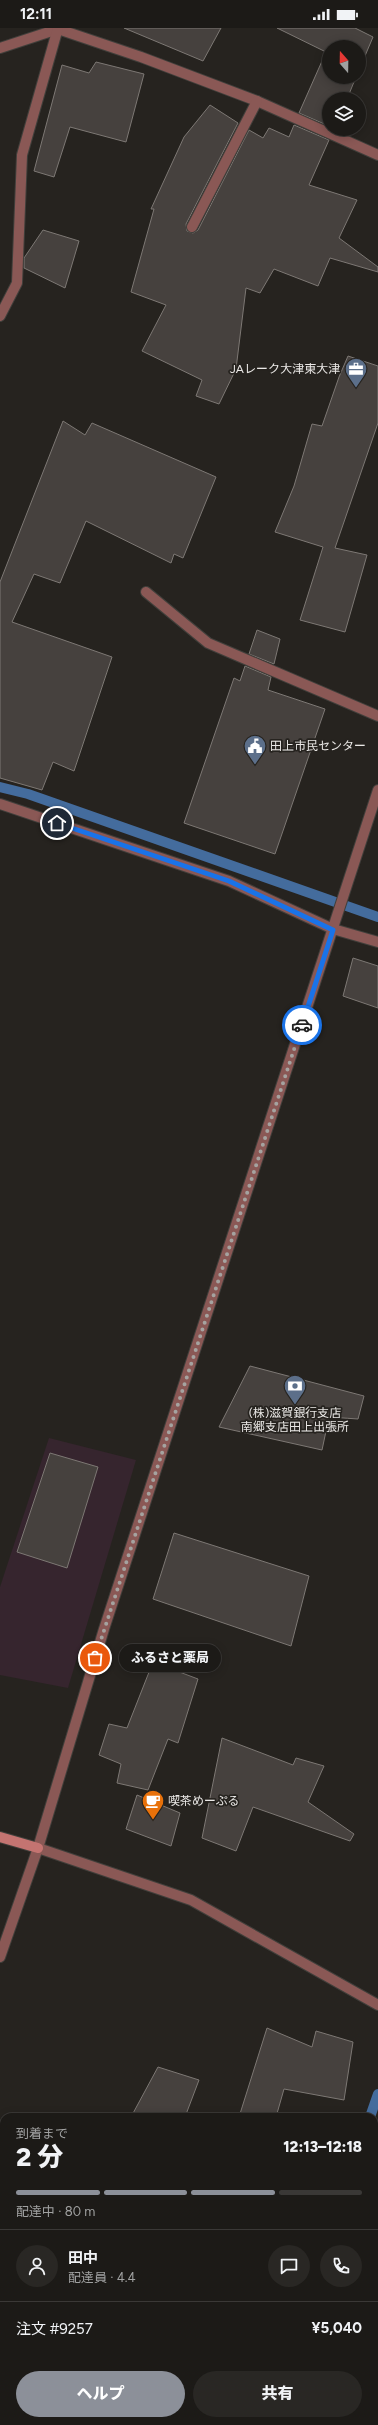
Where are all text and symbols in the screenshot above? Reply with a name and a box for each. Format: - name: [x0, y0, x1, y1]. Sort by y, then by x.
- text: 12:11: [20, 5, 52, 23]
- north arrow: [322, 40, 366, 84]
- map controls: [322, 40, 366, 136]
- button: layers: [322, 92, 366, 136]
- office icon: JAレーク大津東大津: [343, 356, 369, 389]
- place label: JAレーク大津東大津: [230, 362, 340, 376]
- public building icon: 田上市民センター: [242, 733, 268, 766]
- place label: 田上市民センター: [270, 739, 366, 753]
- pin: [40, 806, 74, 840]
- icon: home: [46, 812, 68, 834]
- courier: [282, 1005, 322, 1045]
- icon: car: [291, 1014, 313, 1036]
- bank icon: (株)滋賀銀行支店 南郷支店田上出張所: [282, 1373, 308, 1406]
- place label: (株)滋賀銀行支店 南郷支店田上出張所: [241, 1406, 349, 1434]
- pin: [78, 1641, 112, 1675]
- callout: ふるさと薬局: [119, 1644, 221, 1672]
- icon: bag: [84, 1647, 106, 1669]
- text: ふるさと薬局: [131, 1650, 209, 1665]
- cafe icon: 喫茶めーぷる: [140, 1788, 166, 1821]
- place label: 喫茶めーぷる: [168, 1794, 240, 1808]
- text: 到着まで: [16, 2126, 68, 2141]
- text: 12:13–12:18: [283, 2138, 362, 2156]
- text: 2 分: [16, 2141, 63, 2173]
- text: 配達中 · 80 m: [16, 2204, 95, 2219]
- button: person: [16, 2245, 58, 2287]
- button: chat: [268, 2245, 310, 2287]
- button: phone: [320, 2245, 362, 2287]
- text: 田中: [68, 2249, 98, 2267]
- text: 配達員 · 4.4: [68, 2270, 136, 2285]
- text: ¥5,040: [312, 2319, 362, 2337]
- text: 注文 #9257: [16, 2320, 93, 2338]
- button: ヘルプ: [16, 2371, 185, 2417]
- button: 共有: [193, 2371, 362, 2417]

